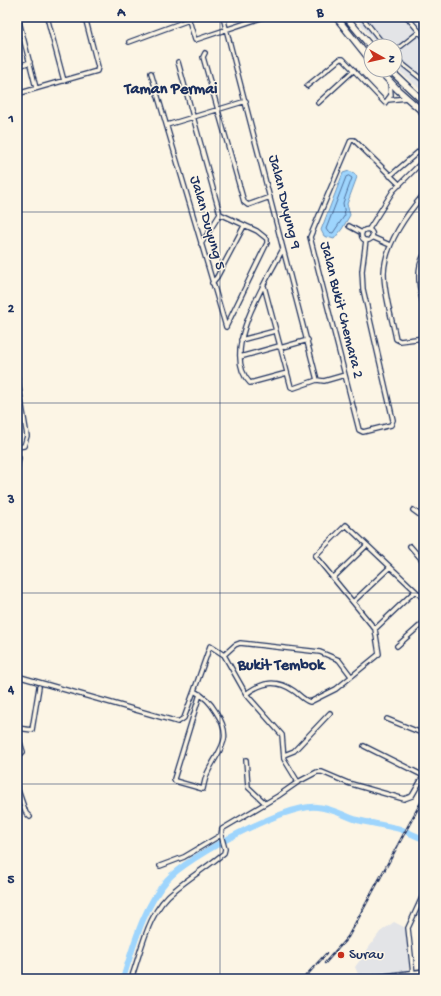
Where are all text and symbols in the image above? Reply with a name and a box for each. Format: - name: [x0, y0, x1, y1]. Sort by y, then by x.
- text: A: [116, 6, 126, 21]
- text: B: [316, 6, 325, 21]
- north arrow: [363, 38, 403, 78]
- text: N: [384, 55, 397, 64]
- district label: Taman Permai: [122, 81, 218, 100]
- text: 1: [7, 112, 14, 127]
- street label: Jalan Duyung 9: [264, 153, 305, 251]
- street label: Jalan Duyung 5: [185, 174, 229, 272]
- street label: Jalan Bukit Chemara 2: [315, 240, 367, 380]
- text: 2: [8, 302, 15, 317]
- text: 3: [7, 493, 15, 508]
- district label: Bukit Tembok: [237, 657, 326, 676]
- text: 4: [7, 683, 15, 698]
- text: 5: [8, 873, 15, 888]
- place label: Surau: [349, 946, 384, 964]
- marker: Surau: [336, 950, 346, 960]

